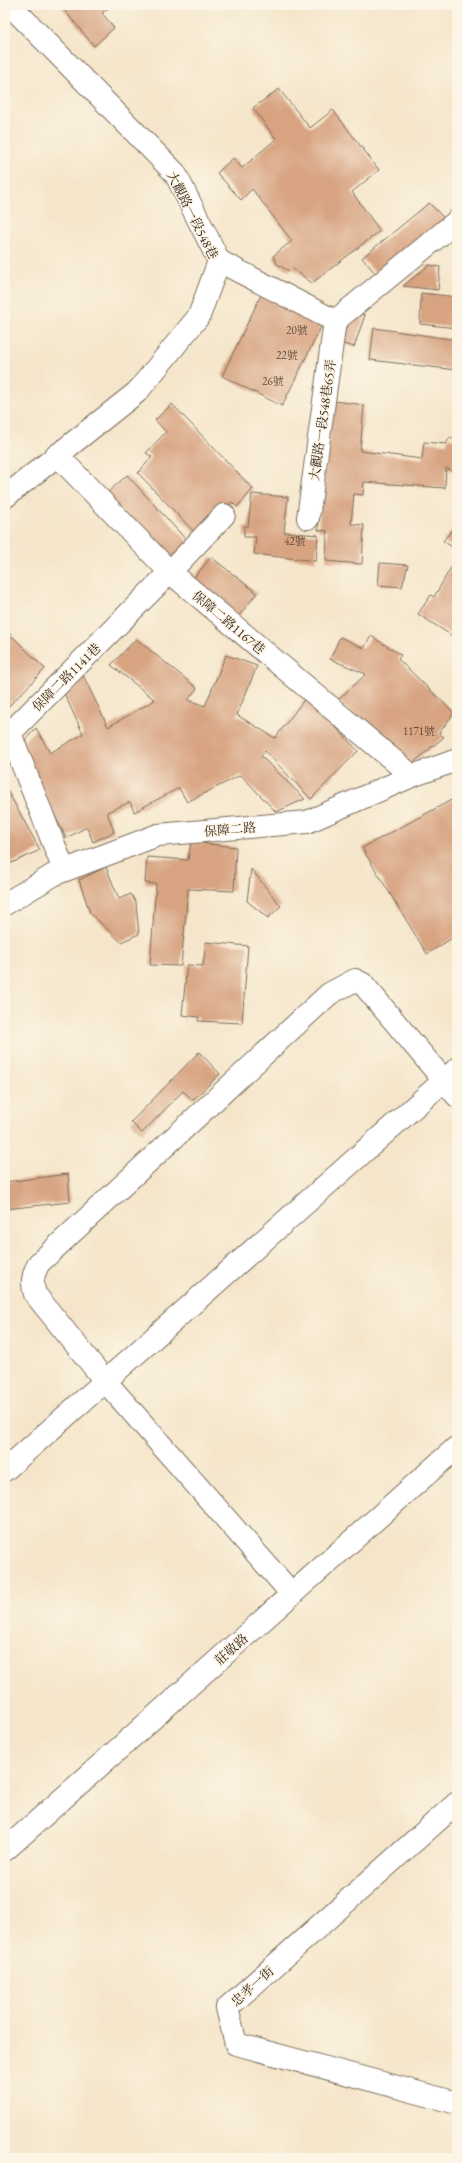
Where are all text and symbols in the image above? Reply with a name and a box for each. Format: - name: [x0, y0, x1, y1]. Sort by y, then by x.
- street label: 大觀路一段548巷: [163, 168, 222, 262]
- house number: 20號: [286, 323, 308, 337]
- house number: 22號: [276, 348, 298, 362]
- street label: 大觀路一段548巷65弄: [306, 358, 339, 482]
- house number: 26號: [262, 374, 284, 388]
- house number: 42號: [284, 534, 306, 548]
- street label: 保障二路1167巷: [189, 587, 269, 658]
- street label: 保障二路1141巷: [29, 640, 104, 715]
- house number: 1171號: [403, 724, 435, 738]
- street label: 保障二路: [203, 819, 257, 840]
- street label: 莊敬路: [211, 1630, 252, 1669]
- street label: 忠孝一街: [227, 1963, 277, 2010]

